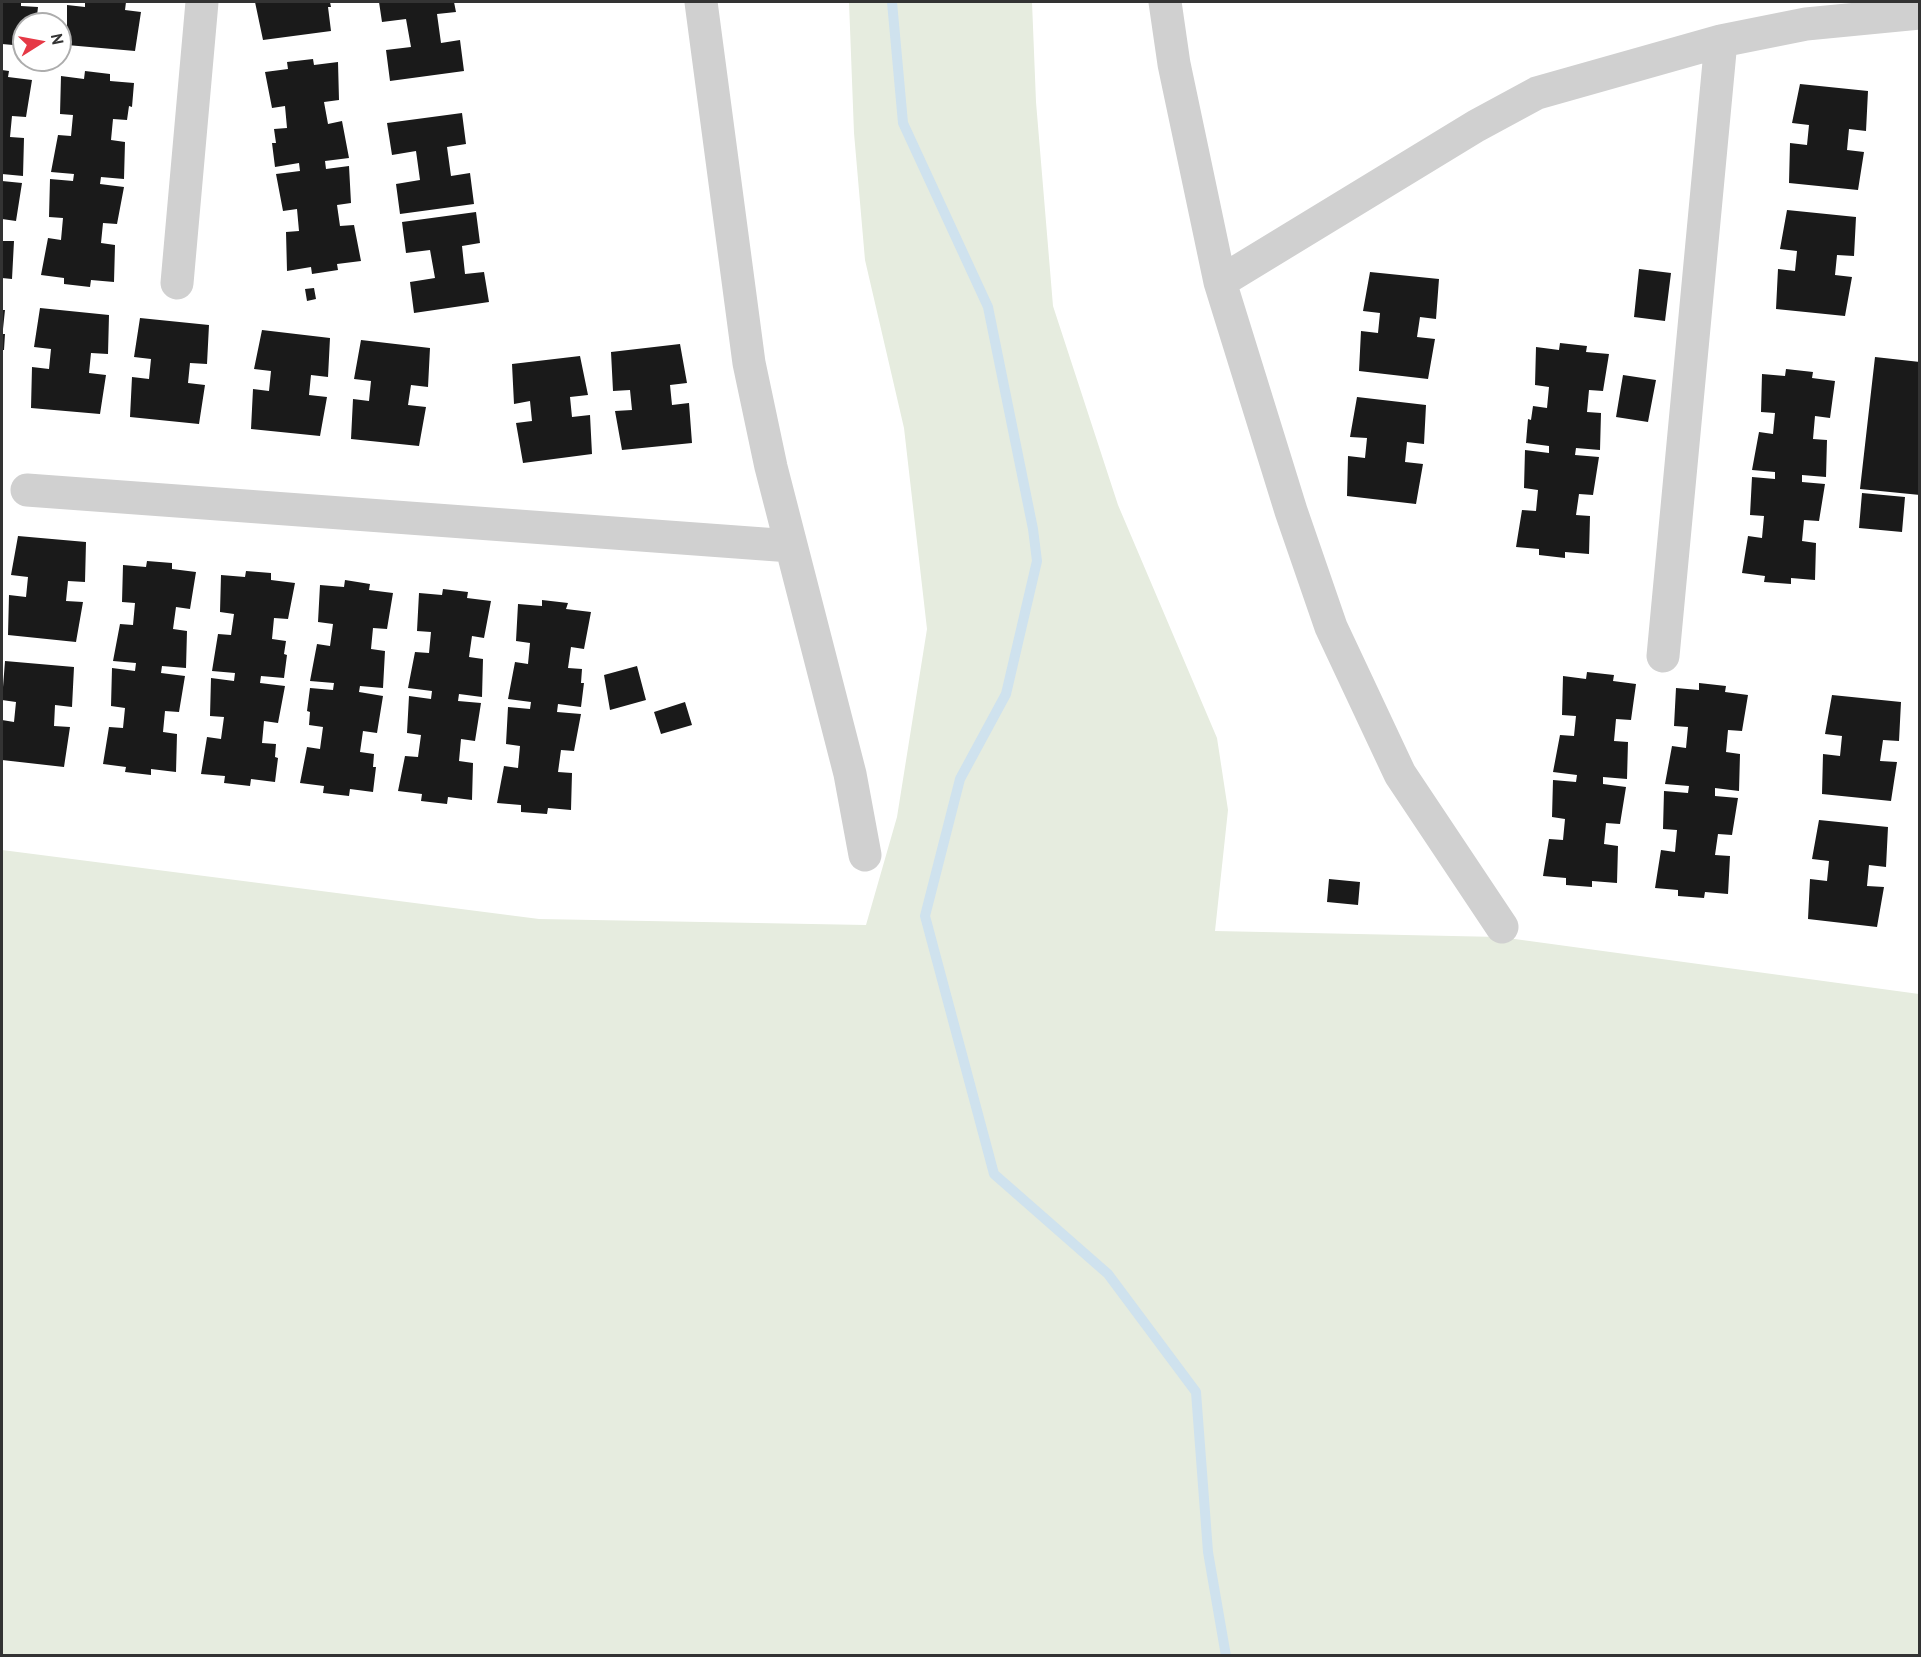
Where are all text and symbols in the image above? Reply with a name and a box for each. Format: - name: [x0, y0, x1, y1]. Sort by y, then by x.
- north arrow: [12, 12, 72, 72]
- text: N: [47, 32, 69, 46]

